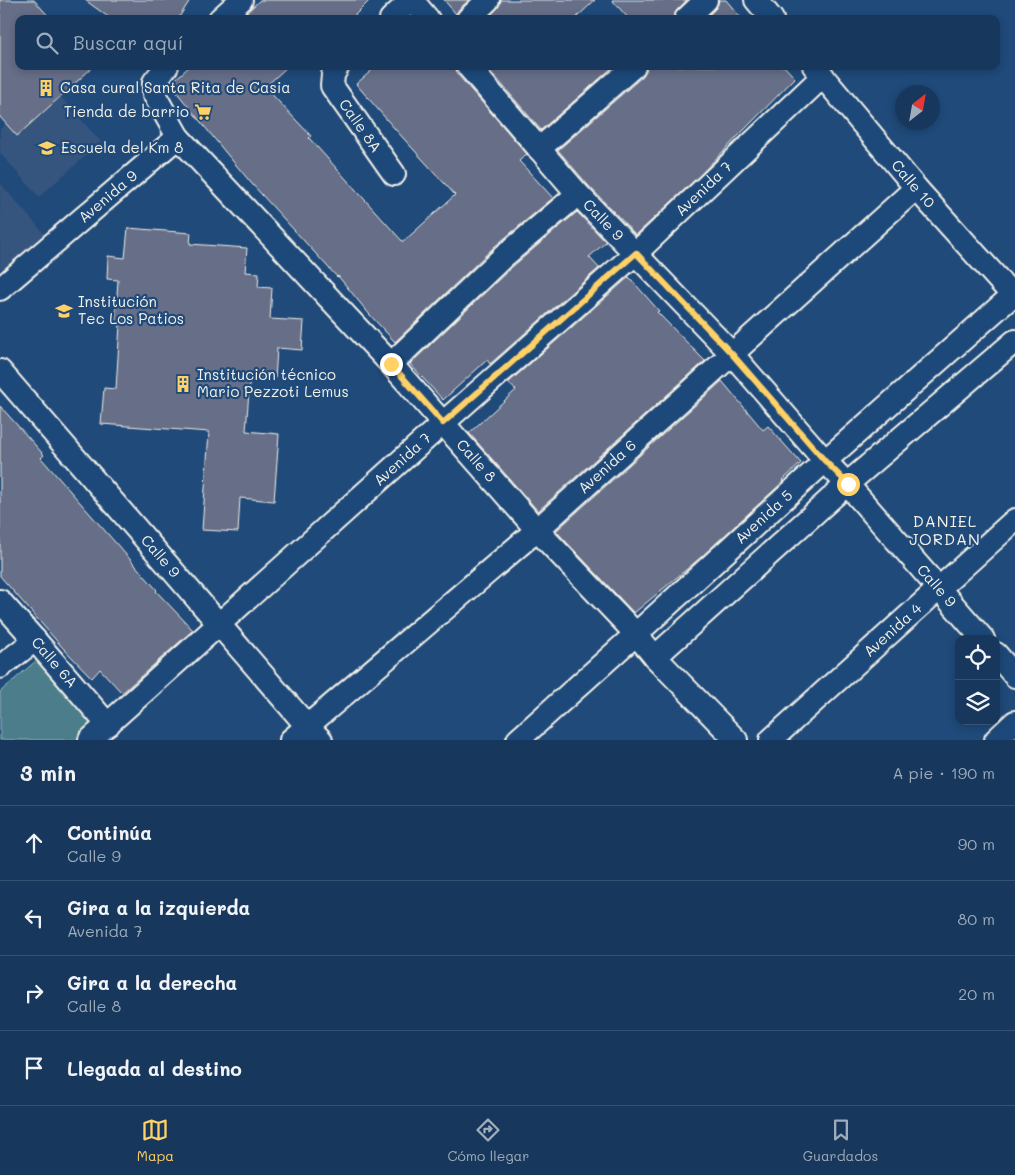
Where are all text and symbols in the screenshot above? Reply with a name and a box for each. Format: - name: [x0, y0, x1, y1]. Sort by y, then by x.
- search box: [15, 15, 1000, 70]
- icon: search: [33, 29, 61, 57]
- text: Buscar aquí: [73, 30, 183, 55]
- place label: Casa cural Santa Rita de Casia: [60, 77, 291, 97]
- building icon: Casa cural Santa Rita de Casia: [36, 78, 56, 98]
- north arrow: [895, 85, 940, 130]
- street label: Calle 8A: [335, 94, 387, 156]
- place label: Tienda de barrio: [64, 101, 189, 121]
- supermarket icon: Tienda de barrio: [193, 102, 213, 122]
- place label: Escuela del Km 8: [61, 137, 183, 157]
- school or university icon: Escuela del Km 8: [37, 138, 57, 158]
- street label: Calle 10: [887, 155, 940, 212]
- street label: Avenida 7: [670, 156, 736, 220]
- street label: Avenida 9: [74, 165, 141, 227]
- street label: Calle 9: [579, 194, 629, 245]
- place label: Institución Tec Los Patios: [78, 291, 184, 328]
- school or university icon: Institución Tec Los Patios: [54, 301, 74, 321]
- route end: [380, 353, 403, 376]
- place label: Institución técnico Mario Pezzoti Lemus: [197, 364, 349, 401]
- building icon: Institución técnico Mario Pezzoti Lemus: [173, 374, 193, 394]
- street label: Avenida 7: [369, 427, 435, 490]
- street label: Calle 8: [453, 434, 501, 486]
- street label: Avenida 6: [573, 434, 640, 497]
- route start: [837, 473, 860, 496]
- street label: Avenida 5: [730, 485, 796, 548]
- district label: DANIEL JORDAN: [909, 510, 981, 549]
- street label: Calle 9: [137, 530, 185, 581]
- street label: Calle 9: [913, 560, 961, 611]
- street label: Avenida 4: [859, 598, 926, 661]
- street label: Calle 6A: [28, 632, 83, 692]
- map controls: [955, 635, 1000, 725]
- button: locate: [955, 635, 1000, 680]
- button: layers: [955, 680, 1000, 725]
- text: 3 min: [20, 759, 76, 786]
- text: A pie · 190 m: [893, 762, 995, 783]
- text: Continúa: [67, 820, 152, 845]
- icon: ahead: [20, 829, 48, 857]
- text: 90 m: [958, 833, 995, 854]
- text: Calle 9: [67, 845, 121, 866]
- text: Gira a la izquierda: [67, 895, 250, 920]
- icon: left: [20, 904, 48, 932]
- text: 80 m: [958, 908, 995, 929]
- text: Avenida 7: [67, 920, 143, 941]
- text: Gira a la derecha: [67, 970, 237, 995]
- icon: right: [20, 979, 48, 1007]
- text: 20 m: [958, 983, 995, 1004]
- text: Calle 8: [67, 995, 121, 1016]
- icon: arrive: [20, 1054, 48, 1082]
- text: Llegada al destino: [67, 1056, 242, 1081]
- tab: Mapa: [137, 1116, 174, 1165]
- tab: Cómo llegar: [448, 1116, 529, 1165]
- tab: Guardados: [803, 1116, 878, 1165]

